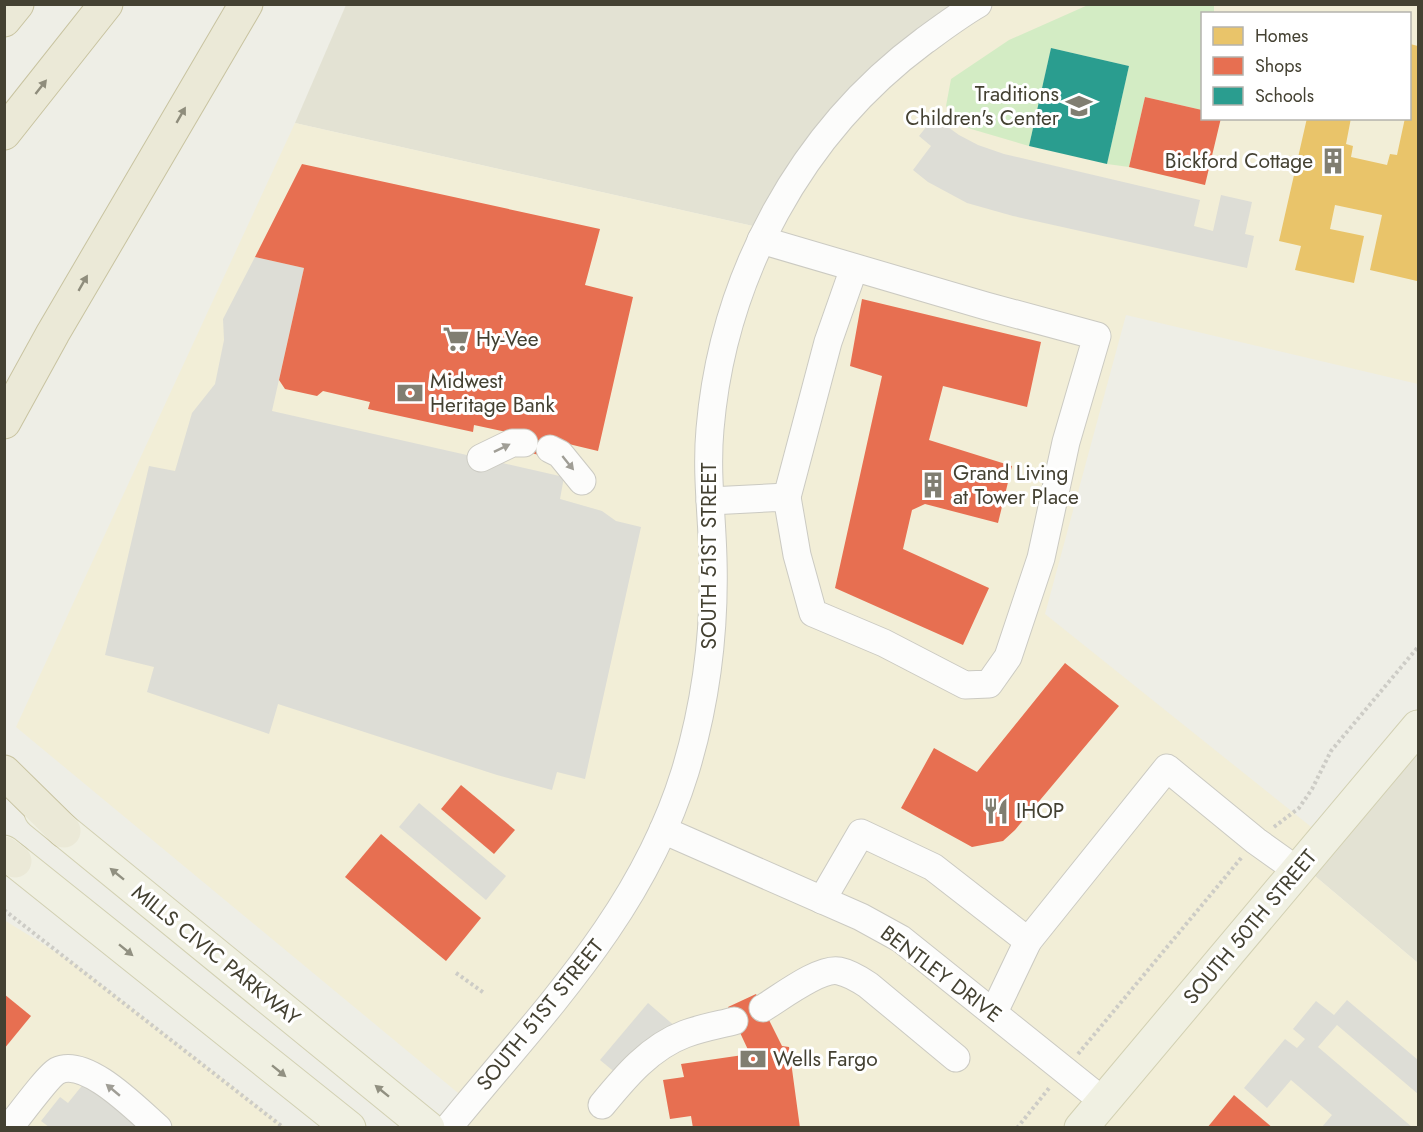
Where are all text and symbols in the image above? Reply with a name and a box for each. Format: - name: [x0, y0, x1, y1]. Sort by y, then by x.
- legend: [1201, 12, 1411, 120]
- text: Homes: [1255, 23, 1308, 49]
- text: Shops: [1255, 53, 1302, 79]
- one-way arrow: [34, 79, 47, 95]
- place label: Traditions Children's Center: [905, 79, 1060, 133]
- text: Schools: [1255, 83, 1314, 109]
- school or university icon: Traditions Children's Center: [1064, 91, 1094, 121]
- one-way arrow: [176, 106, 186, 123]
- place label: Bickford Cottage: [1165, 146, 1313, 176]
- building icon: Bickford Cottage: [1318, 146, 1348, 176]
- one-way arrow: [78, 274, 88, 291]
- supermarket icon: Hy-Vee: [441, 324, 471, 354]
- place label: Hy-Vee: [476, 324, 539, 354]
- place label: Midwest Heritage Bank: [430, 366, 556, 420]
- bank icon: Midwest Heritage Bank: [395, 378, 425, 408]
- one-way arrow: [493, 444, 510, 453]
- one-way arrow: [561, 455, 574, 471]
- place label: Grand Living at Tower Place: [953, 458, 1079, 512]
- street label: SOUTH 51ST STREET: [694, 462, 724, 650]
- building icon: Grand Living at Tower Place: [918, 470, 948, 500]
- restaurant icon: IHOP: [981, 796, 1011, 826]
- place label: IHOP: [1016, 796, 1064, 826]
- street label: SOUTH 50TH STREET: [1176, 843, 1324, 1011]
- one-way arrow: [109, 868, 125, 881]
- street label: MILLS CIVIC PARKWAY: [125, 878, 307, 1033]
- street label: BENTLEY DRIVE: [874, 918, 1008, 1030]
- street label: SOUTH 51ST STREET: [469, 933, 611, 1097]
- one-way arrow: [119, 943, 134, 955]
- bank icon: Wells Fargo: [738, 1044, 768, 1074]
- place label: Wells Fargo: [773, 1044, 878, 1074]
- one-way arrow: [271, 1065, 287, 1078]
- one-way arrow: [105, 1084, 121, 1097]
- one-way arrow: [375, 1085, 390, 1097]

